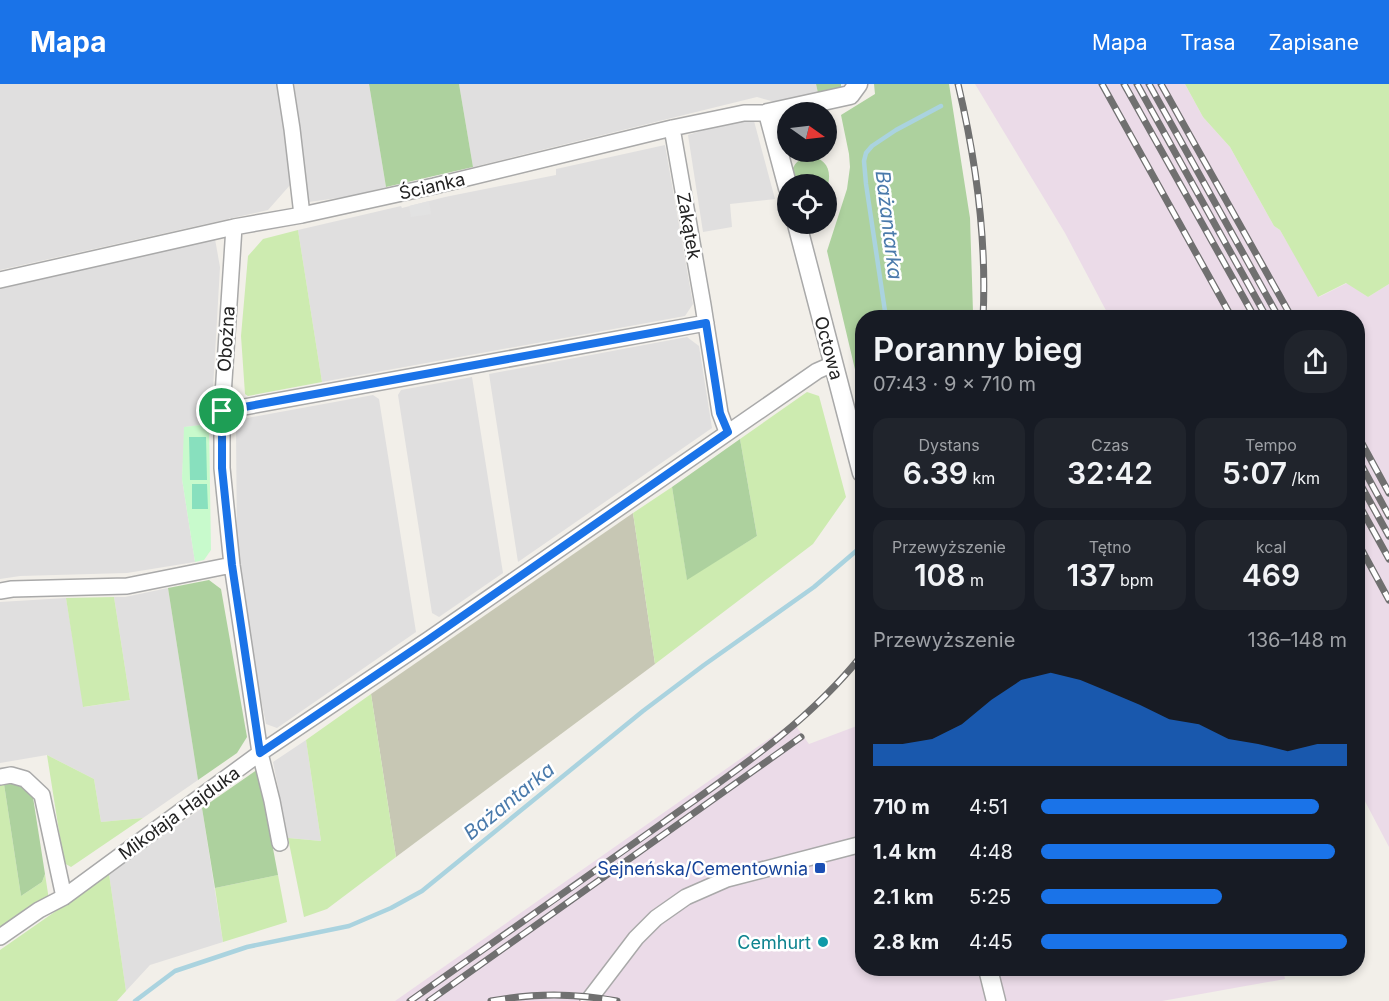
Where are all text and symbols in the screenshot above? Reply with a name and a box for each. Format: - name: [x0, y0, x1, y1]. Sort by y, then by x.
- text: Mapa: [30, 25, 107, 59]
- text: Mapa: [1092, 30, 1148, 55]
- text: Trasa: [1181, 30, 1236, 55]
- text: Zapisane: [1269, 30, 1359, 55]
- north arrow: [777, 102, 837, 162]
- map controls: [777, 102, 837, 234]
- street label: Ścianka: [397, 167, 467, 204]
- water label: Bażantarka: [870, 169, 908, 281]
- button: locate: [777, 174, 837, 234]
- street label: Zakątek: [673, 191, 705, 261]
- street label: Oboźna: [213, 305, 239, 373]
- street label: Octowa: [810, 314, 848, 382]
- text: Poranny bieg: [873, 329, 1083, 369]
- button: share: [1284, 330, 1347, 393]
- text: 07:43 · 9 × 710 m: [873, 372, 1036, 396]
- pin: [196, 385, 247, 436]
- icon: arrive: [205, 394, 238, 427]
- text: Dystans: [918, 435, 980, 455]
- text: Czas: [1091, 435, 1129, 455]
- text: Tempo: [1245, 435, 1297, 455]
- text: 6.39: [903, 455, 968, 491]
- text: 32:42: [1067, 455, 1153, 491]
- text: 5:07: [1222, 455, 1287, 491]
- text: km: [968, 468, 995, 488]
- text: /km: [1287, 468, 1320, 488]
- text: Przewyższenie: [892, 537, 1006, 557]
- text: Tętno: [1089, 537, 1131, 557]
- text: kcal: [1256, 537, 1286, 557]
- text: 108: [914, 557, 966, 593]
- text: 137: [1066, 557, 1115, 593]
- text: 469: [1242, 557, 1300, 593]
- text: m: [966, 570, 984, 590]
- text: bpm: [1115, 570, 1154, 590]
- text: Przewyższenie: [873, 628, 1015, 652]
- text: 136–148 m: [1248, 628, 1347, 652]
- water label: Bażantarka: [459, 757, 559, 845]
- street label: Mikołaja Hajduka: [114, 762, 244, 864]
- text: 710 m: [873, 795, 930, 819]
- text: 4:51: [969, 795, 1008, 819]
- text: 1.4 km: [873, 840, 936, 864]
- text: 4:48: [969, 840, 1013, 864]
- place label: Sejneńska/Cementownia: [597, 858, 808, 879]
- marker: Sejneńska/Cementownia: [813, 861, 827, 875]
- text: 2.1 km: [873, 885, 934, 909]
- text: 5:25: [969, 885, 1011, 909]
- text: 2.8 km: [873, 930, 939, 954]
- text: 4:45: [969, 930, 1013, 954]
- place label: Cemhurt: [737, 932, 811, 953]
- marker: Cemhurt: [816, 935, 830, 949]

